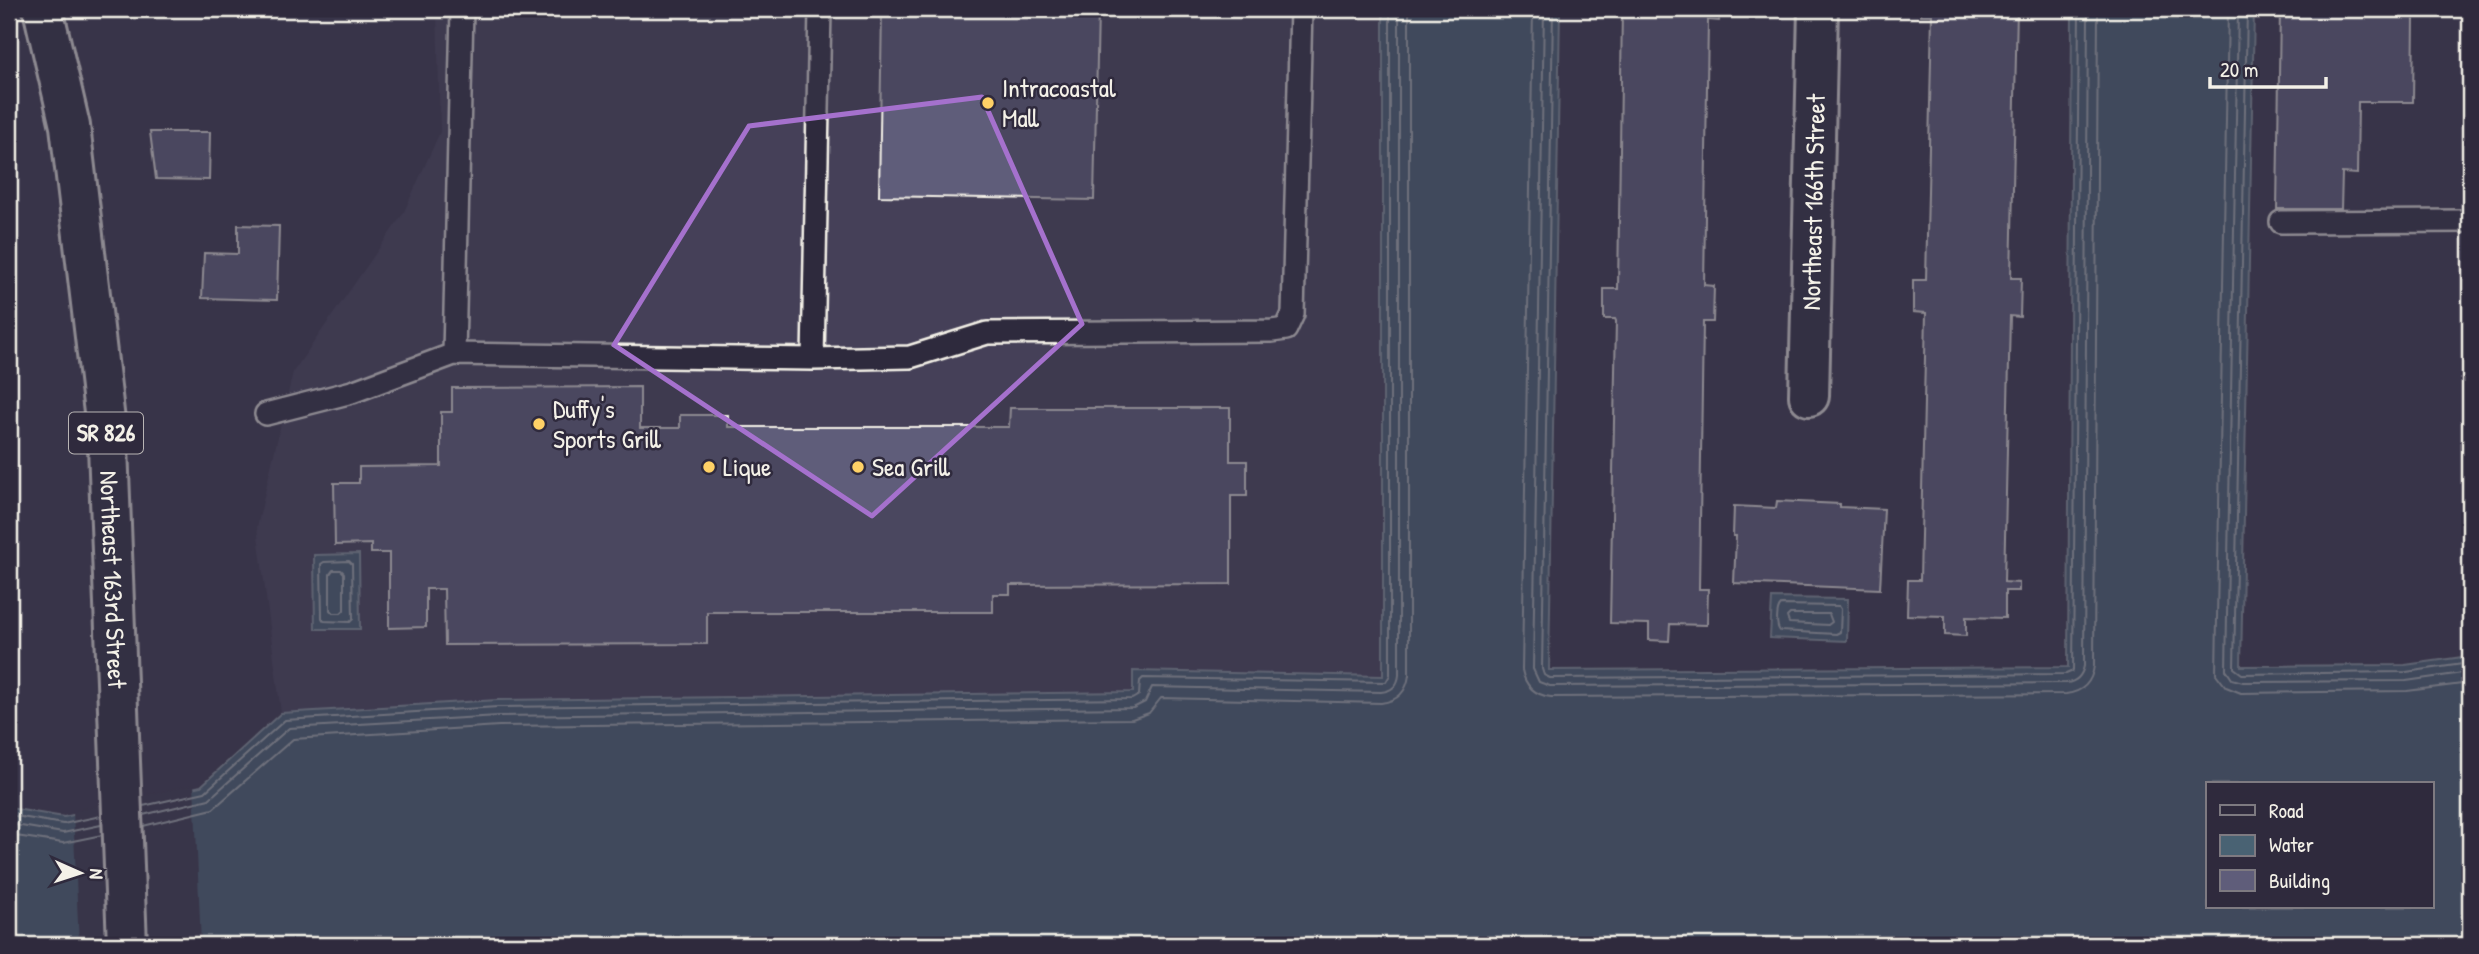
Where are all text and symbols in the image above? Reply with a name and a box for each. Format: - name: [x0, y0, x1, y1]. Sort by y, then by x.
- scale bar: [2210, 46, 2325, 90]
- text: 20 m: [2220, 55, 2258, 84]
- place label: Intracoastal Mall: [1002, 70, 1116, 135]
- street label: Northeast 166th Street: [1793, 92, 1833, 311]
- marker: Intracoastal Mall: [980, 95, 996, 111]
- place label: Duffy's Sports Grill: [553, 391, 662, 456]
- road number: SR 826: [69, 412, 143, 453]
- marker: Duffy's Sports Grill: [531, 416, 547, 432]
- place label: Lique: [723, 449, 771, 484]
- place label: Sea Grill: [872, 449, 951, 484]
- marker: Lique: [701, 459, 717, 475]
- marker: Sea Grill: [850, 459, 866, 475]
- street label: Northeast 163rd Street: [92, 470, 135, 690]
- legend: [2206, 782, 2434, 908]
- text: Road: [2269, 796, 2303, 825]
- text: Water: [2269, 830, 2314, 859]
- north arrow: [46, 838, 116, 908]
- text: Building: [2269, 866, 2330, 895]
- text: N: [84, 868, 110, 880]

